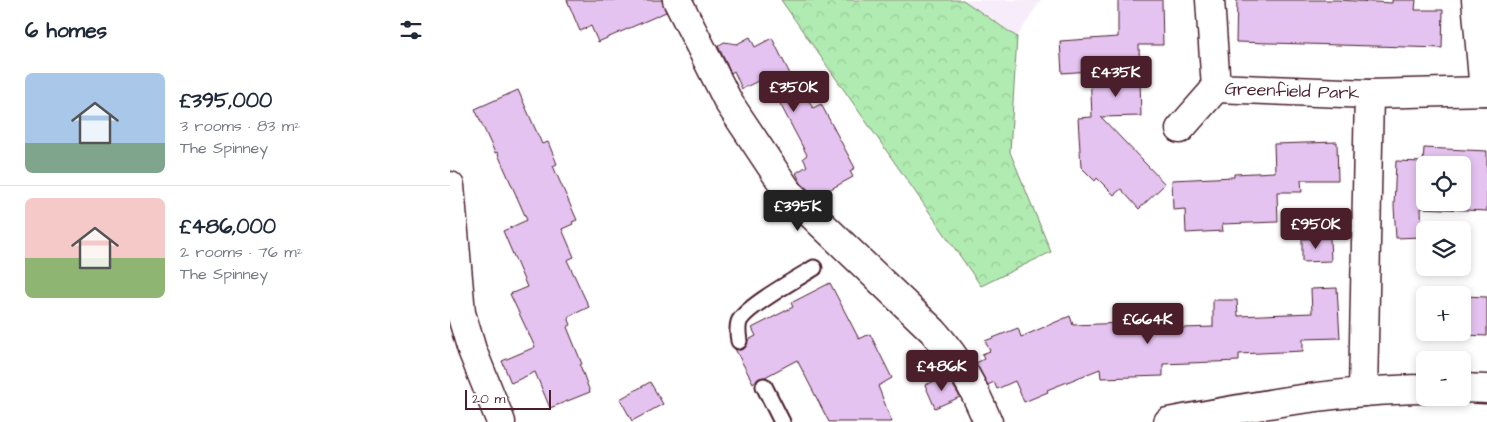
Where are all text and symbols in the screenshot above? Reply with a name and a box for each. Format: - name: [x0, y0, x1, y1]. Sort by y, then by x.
- text: 6 homes: [25, 16, 107, 45]
- icon: filters: [397, 16, 425, 44]
- pin: £435K: [1081, 56, 1151, 98]
- text: £435K: [1092, 61, 1140, 83]
- pin: £350K: [759, 70, 829, 113]
- text: £350K: [770, 76, 818, 98]
- street label: Greenfield Park: [1224, 76, 1360, 106]
- text: £395,000: [180, 86, 272, 115]
- icon: home: [65, 93, 125, 153]
- text: 3 rooms · 83 m²: [180, 115, 300, 137]
- text: The Spinney: [180, 137, 268, 159]
- map controls: [1416, 156, 1471, 406]
- button: locate: [1416, 156, 1471, 211]
- pin: £395K: [763, 190, 833, 232]
- text: £395K: [775, 195, 821, 217]
- pin: £950K: [1281, 208, 1351, 250]
- text: £486,000: [180, 212, 276, 241]
- text: £950K: [1292, 213, 1340, 235]
- icon: home: [65, 218, 125, 278]
- button: layers: [1416, 221, 1471, 276]
- text: 2 rooms · 76 m²: [180, 241, 303, 263]
- text: The Spinney: [180, 263, 268, 285]
- button: +: [1416, 286, 1471, 341]
- pin: £664K: [1113, 302, 1183, 345]
- text: £664K: [1123, 308, 1173, 330]
- pin: £486K: [907, 350, 977, 392]
- button: −: [1416, 351, 1471, 406]
- text: £486K: [917, 355, 967, 377]
- scale bar: [465, 387, 551, 410]
- text: 20 m: [472, 389, 505, 409]

